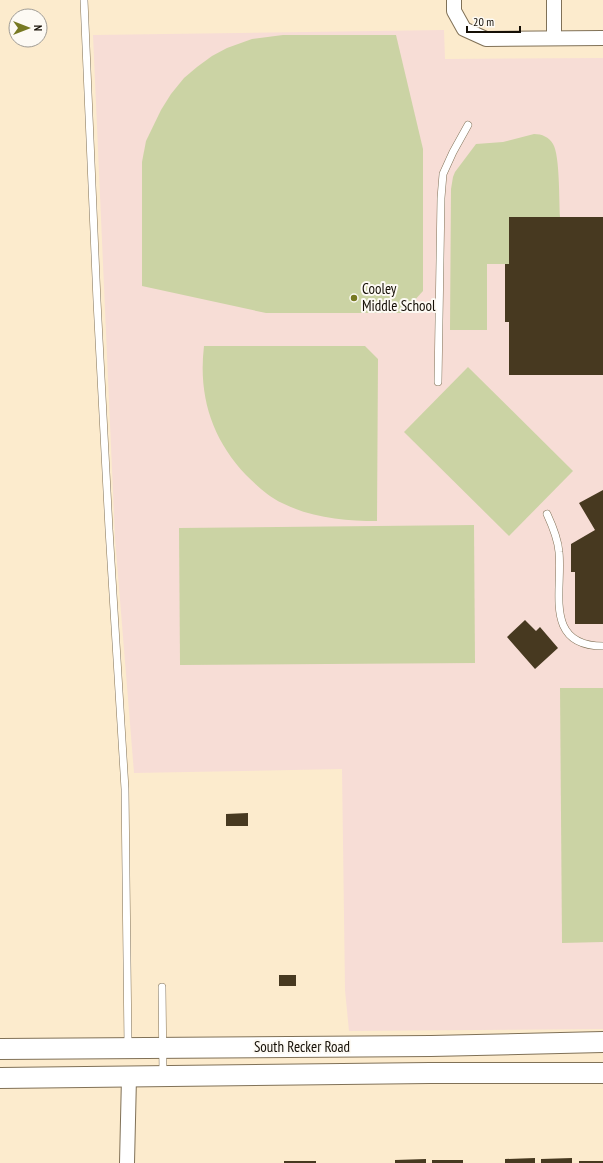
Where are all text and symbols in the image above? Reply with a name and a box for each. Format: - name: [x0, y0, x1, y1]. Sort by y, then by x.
- north arrow: [8, 8, 48, 48]
- scale bar: [467, 8, 520, 34]
- text: 20 m: [473, 14, 494, 29]
- text: N: [31, 25, 45, 31]
- place label: Cooley Middle School: [362, 279, 436, 315]
- marker: Cooley Middle School: [349, 293, 359, 303]
- street label: South Recker Road: [254, 1037, 350, 1056]

